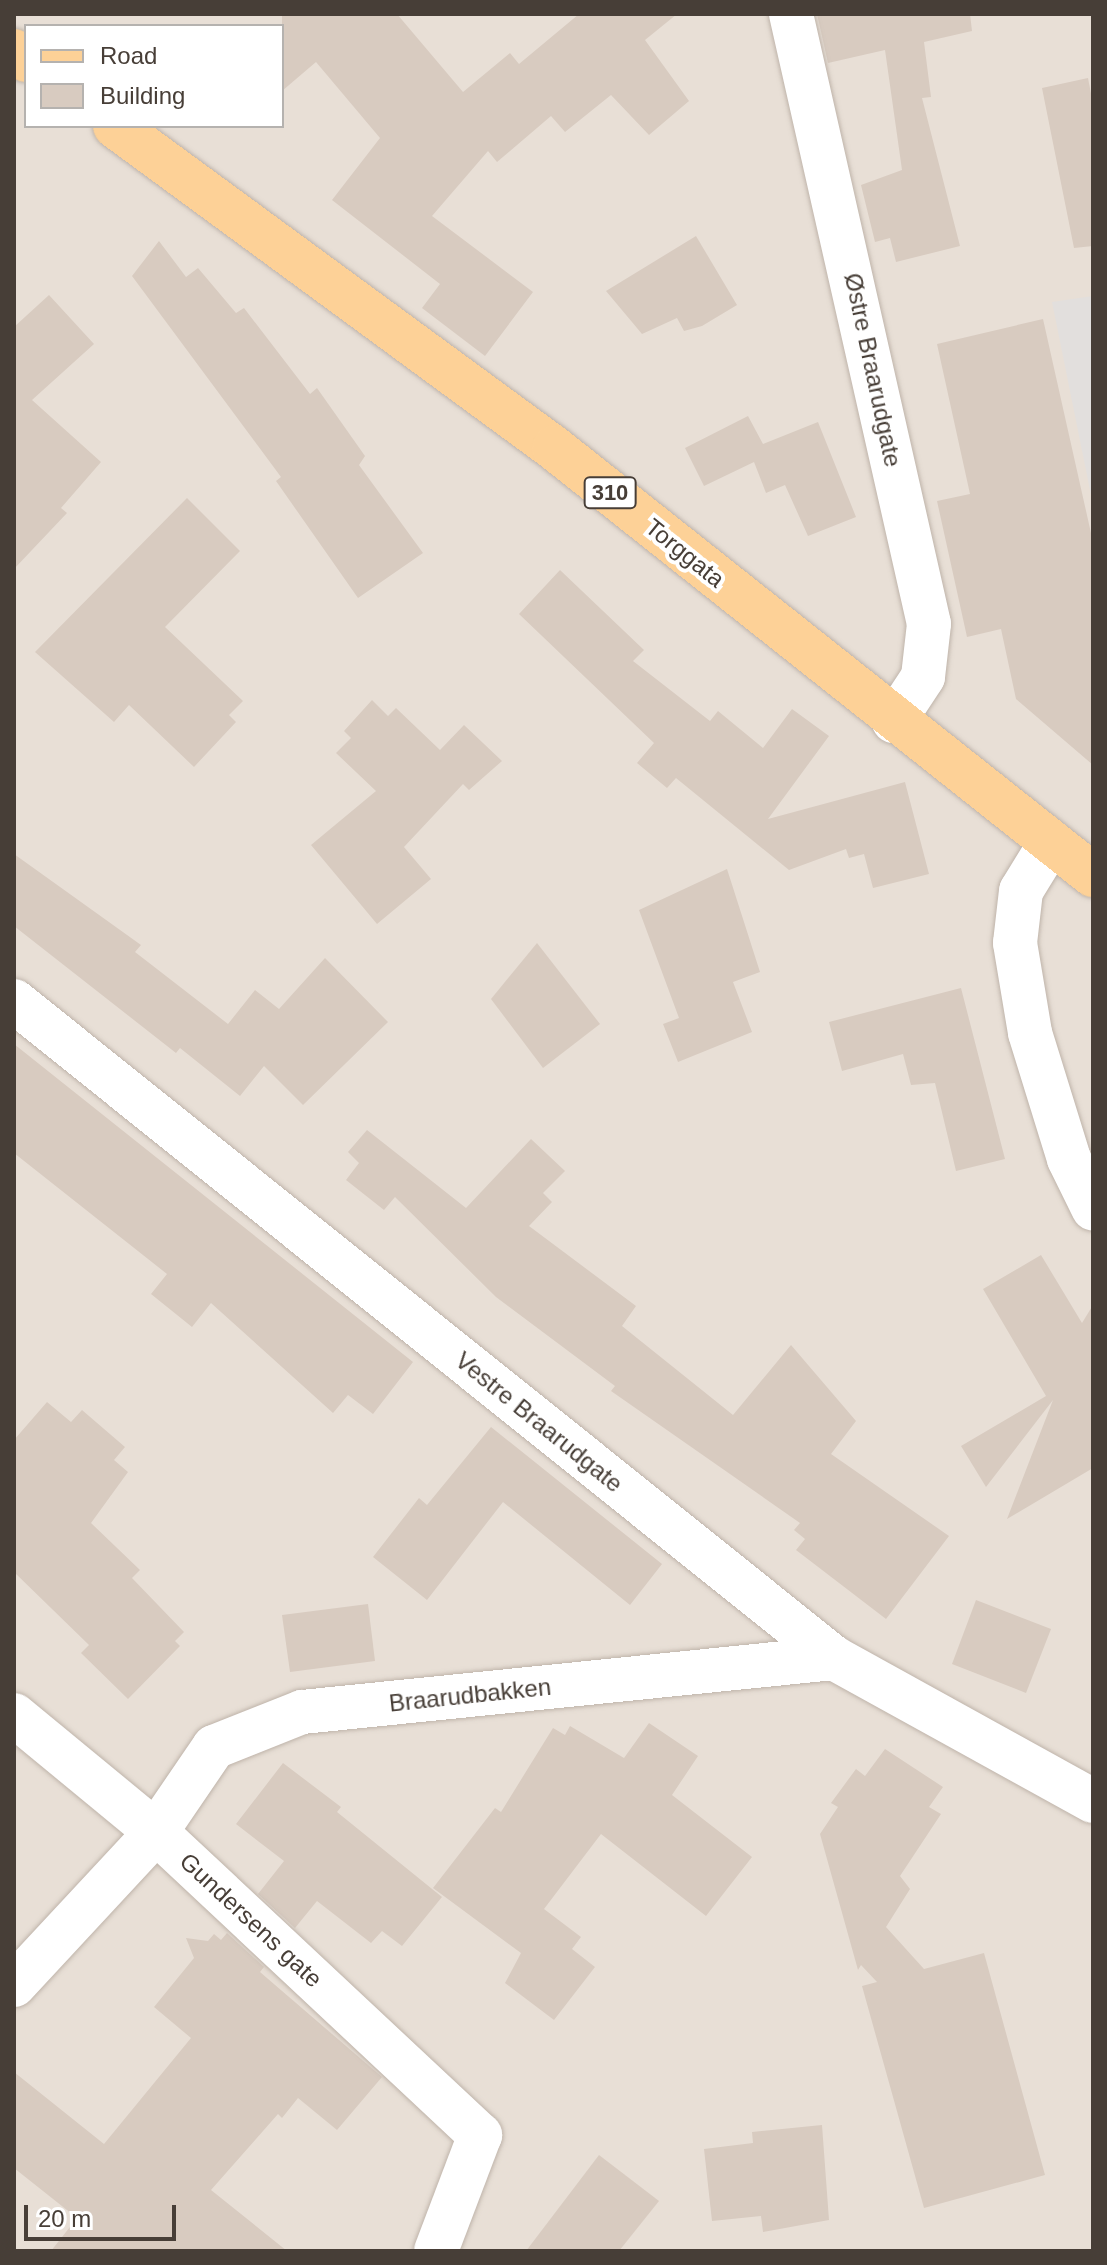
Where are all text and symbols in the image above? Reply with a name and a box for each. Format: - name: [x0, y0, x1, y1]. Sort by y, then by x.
- legend: [24, 24, 284, 128]
- text: Road: [100, 42, 157, 69]
- text: Building: [100, 82, 185, 109]
- street label: Østre Braarudgate: [838, 270, 908, 470]
- road number: 310: [582, 475, 638, 511]
- street label: Torggata: [640, 512, 730, 594]
- street label: Vestre Braarudgate: [450, 1346, 628, 1498]
- street label: Braarudbakken: [388, 1672, 552, 1718]
- street label: Gundersens gate: [174, 1847, 328, 1993]
- scale bar: [28, 2189, 180, 2239]
- text: 20 m: [38, 2205, 91, 2232]

